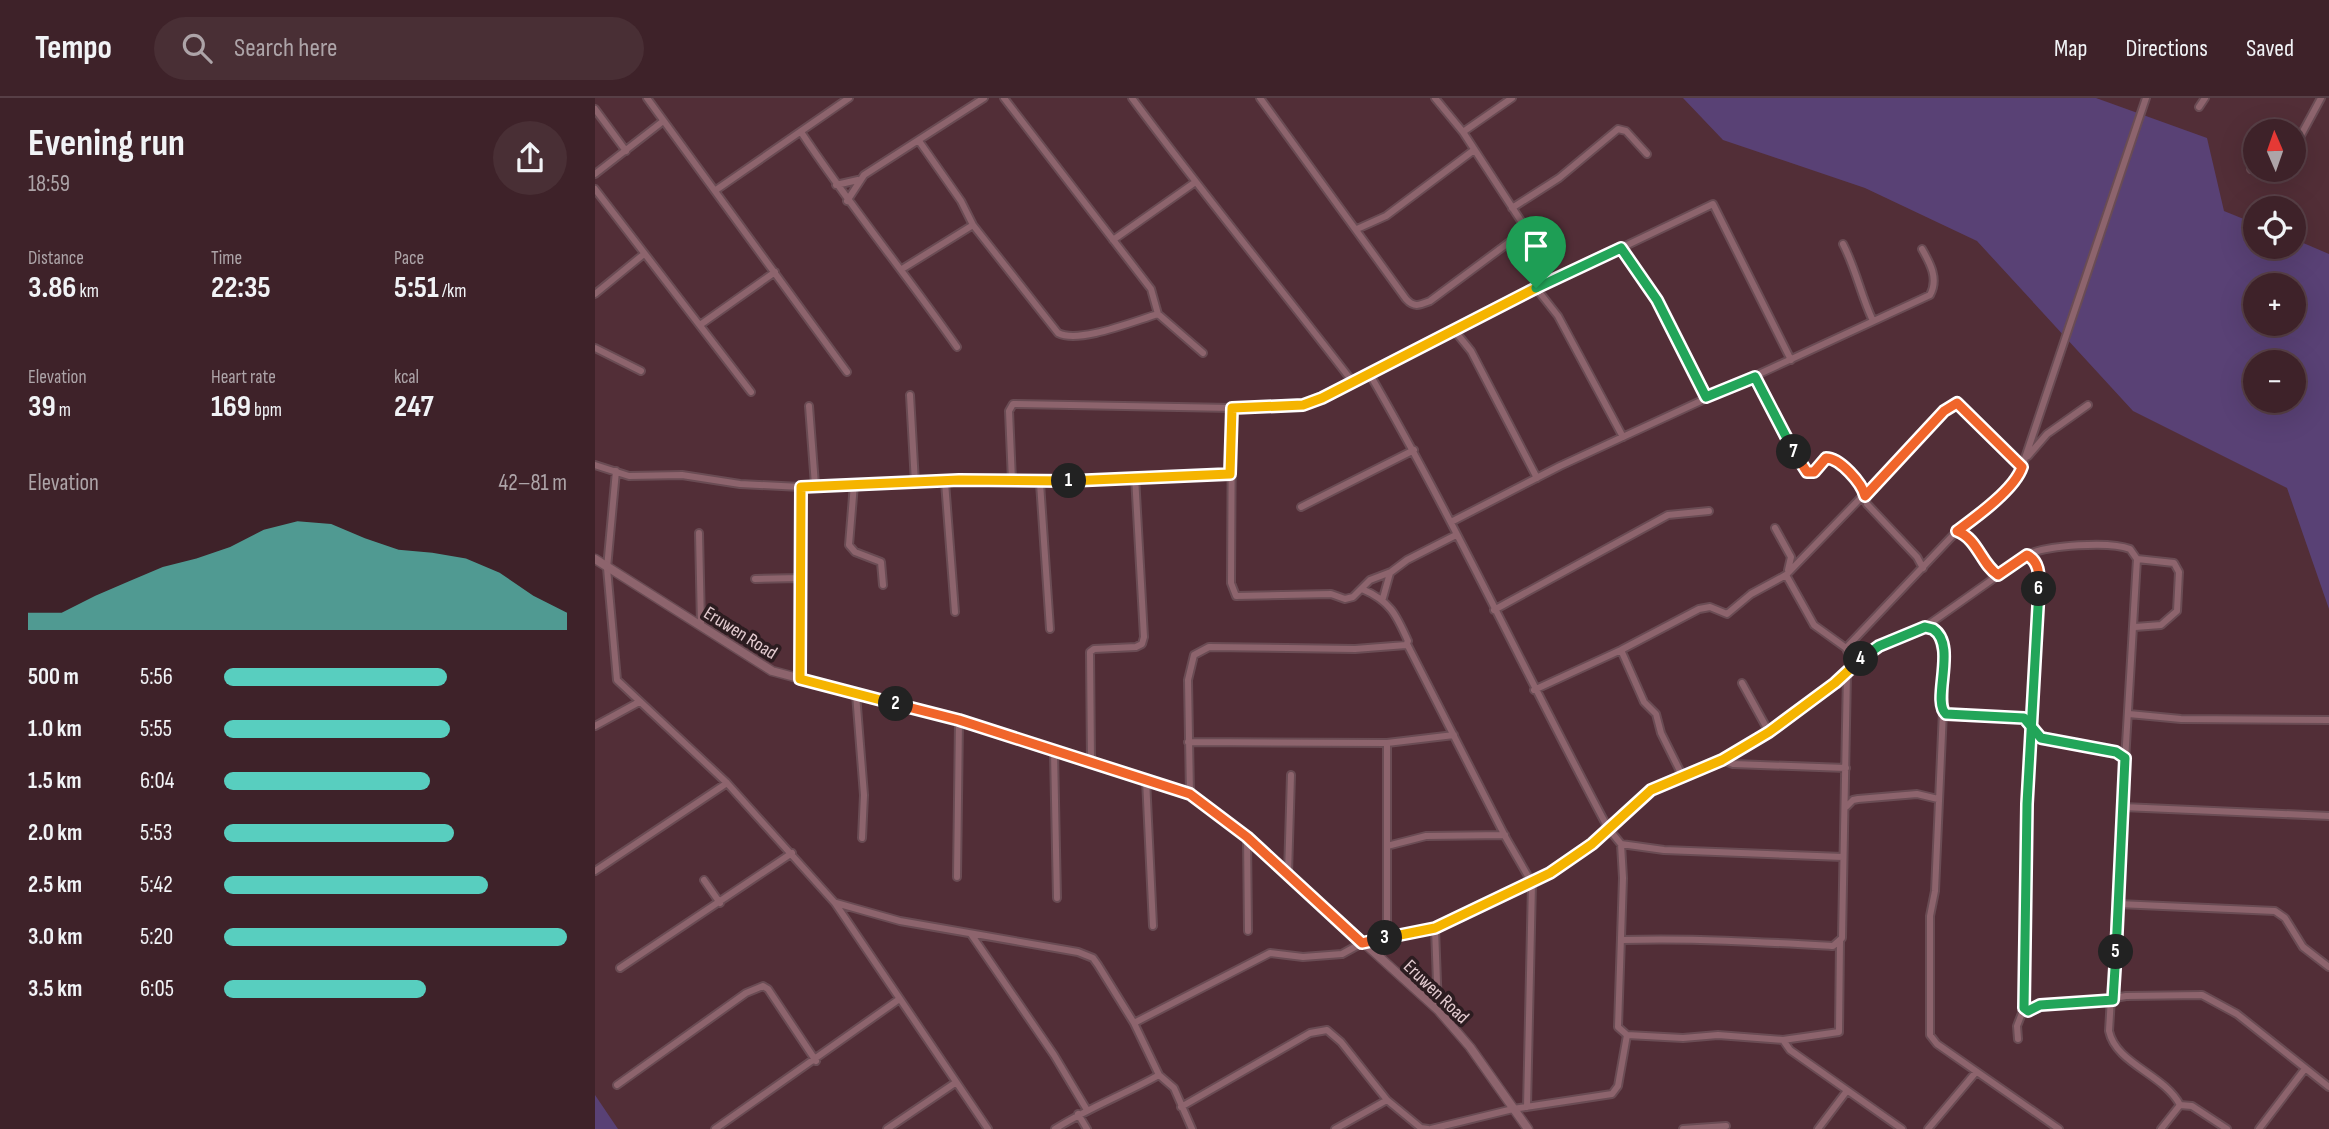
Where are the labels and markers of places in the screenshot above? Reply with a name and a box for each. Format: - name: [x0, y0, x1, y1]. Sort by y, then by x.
- pin: [1506, 216, 1566, 288]
- pin: 7: [1777, 434, 1811, 470]
- pin: 1: [1051, 464, 1086, 498]
- pin: 6: [2021, 572, 2057, 606]
- pin: 4: [1843, 642, 1879, 676]
- pin: 2: [879, 686, 913, 722]
- pin: 3: [1367, 920, 1403, 956]
- pin: 5: [2099, 934, 2133, 970]

